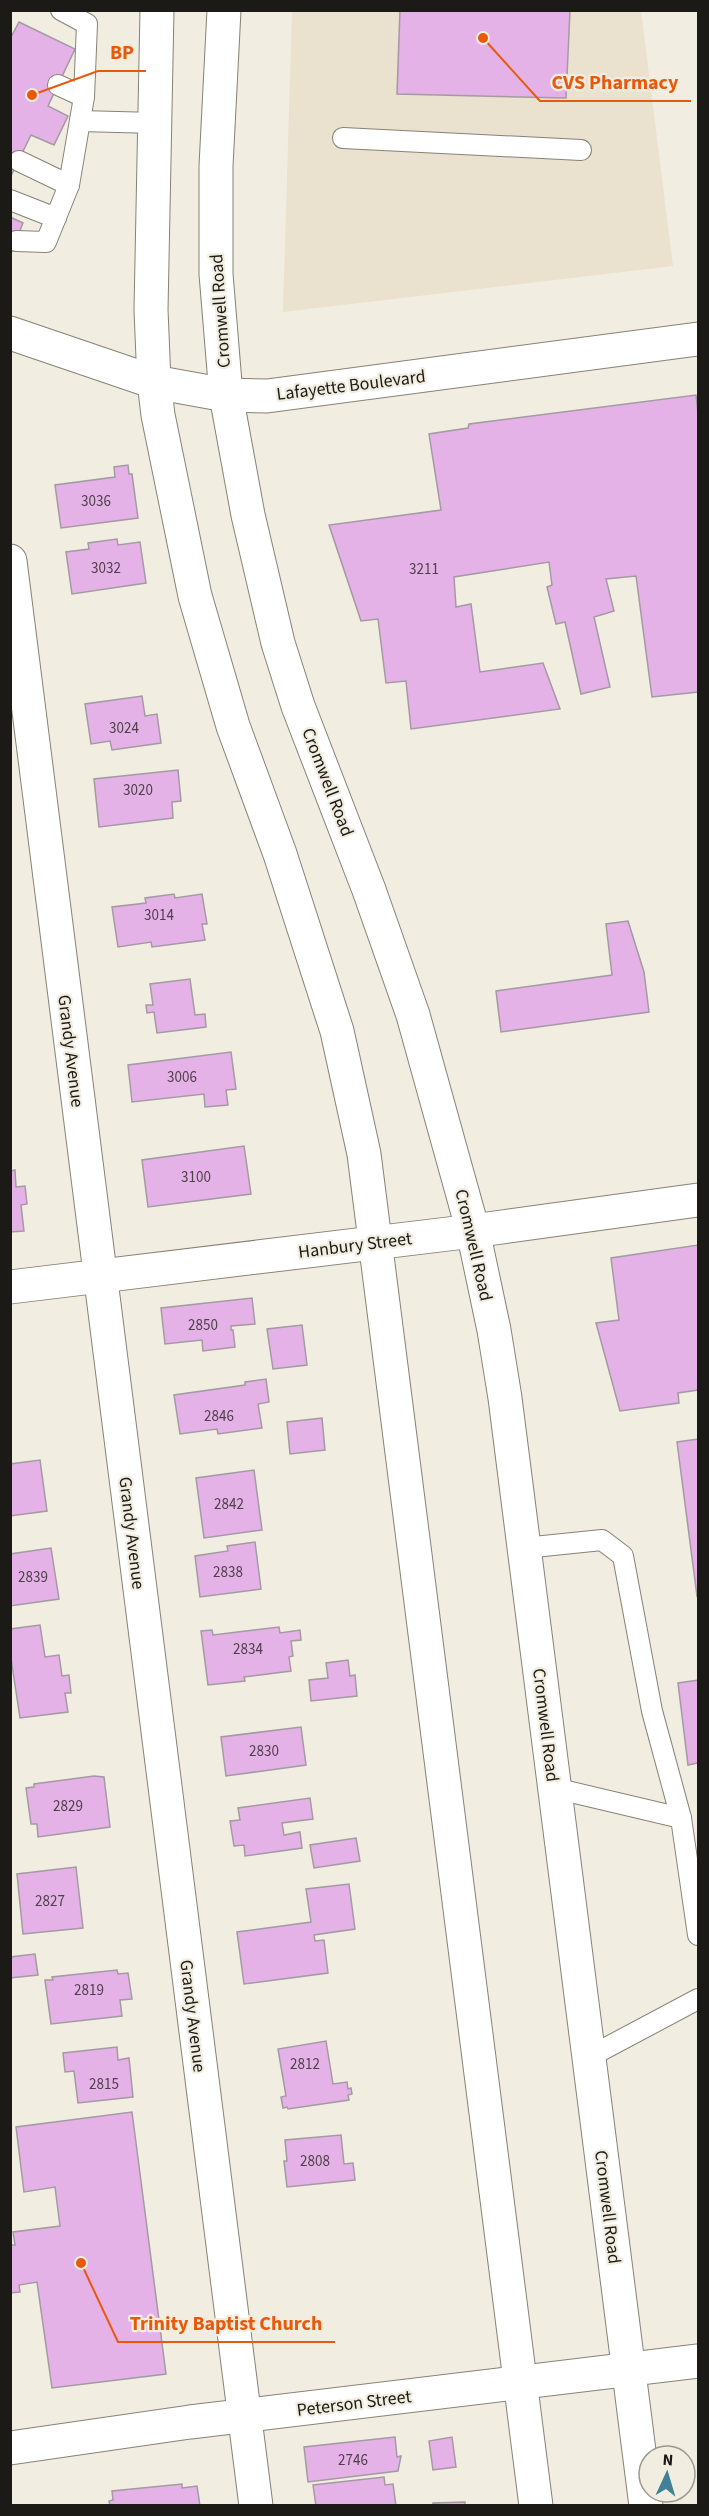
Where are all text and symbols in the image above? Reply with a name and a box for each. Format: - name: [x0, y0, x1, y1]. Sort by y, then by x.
- callout: BP: [98, 33, 146, 71]
- text: BP: [110, 39, 134, 67]
- callout: CVS Pharmacy: [540, 63, 691, 101]
- text: CVS Pharmacy: [552, 69, 679, 97]
- street label: Cromwell Road: [204, 253, 237, 369]
- street label: Lafayette Boulevard: [275, 364, 427, 407]
- house number: 3036: [81, 491, 111, 512]
- house number: 3032: [91, 558, 121, 579]
- house number: 3211: [409, 559, 439, 580]
- house number: 3024: [109, 718, 139, 739]
- street label: Cromwell Road: [295, 724, 360, 840]
- house number: 3020: [123, 780, 153, 801]
- house number: 3014: [144, 905, 174, 926]
- street label: Grandy Avenue: [51, 993, 90, 1109]
- house number: 3006: [167, 1067, 197, 1088]
- house number: 3100: [181, 1167, 211, 1188]
- street label: Cromwell Road: [448, 1187, 499, 1304]
- street label: Hanbury Street: [297, 1226, 413, 1265]
- house number: 2850: [188, 1315, 218, 1336]
- house number: 2846: [204, 1406, 234, 1427]
- street label: Grandy Avenue: [112, 1475, 151, 1591]
- house number: 2842: [214, 1494, 244, 1515]
- house number: 2838: [213, 1562, 243, 1583]
- house number: 2839: [18, 1567, 48, 1588]
- house number: 2834: [233, 1639, 263, 1660]
- street label: Cromwell Road: [526, 1667, 565, 1783]
- house number: 2830: [249, 1741, 279, 1762]
- house number: 2829: [53, 1796, 83, 1817]
- house number: 2827: [35, 1891, 65, 1912]
- street label: Grandy Avenue: [173, 1958, 212, 2074]
- house number: 2819: [74, 1980, 104, 2001]
- house number: 2812: [290, 2054, 320, 2075]
- house number: 2815: [89, 2074, 119, 2095]
- street label: Cromwell Road: [588, 2149, 627, 2265]
- house number: 2808: [300, 2151, 330, 2172]
- callout: Trinity Baptist Church: [118, 2304, 335, 2342]
- text: Trinity Baptist Church: [130, 2310, 322, 2338]
- street label: Peterson Street: [295, 2384, 413, 2423]
- north arrow: [637, 2444, 697, 2504]
- text: N: [662, 2449, 674, 2471]
- house number: 2746: [338, 2450, 368, 2471]

